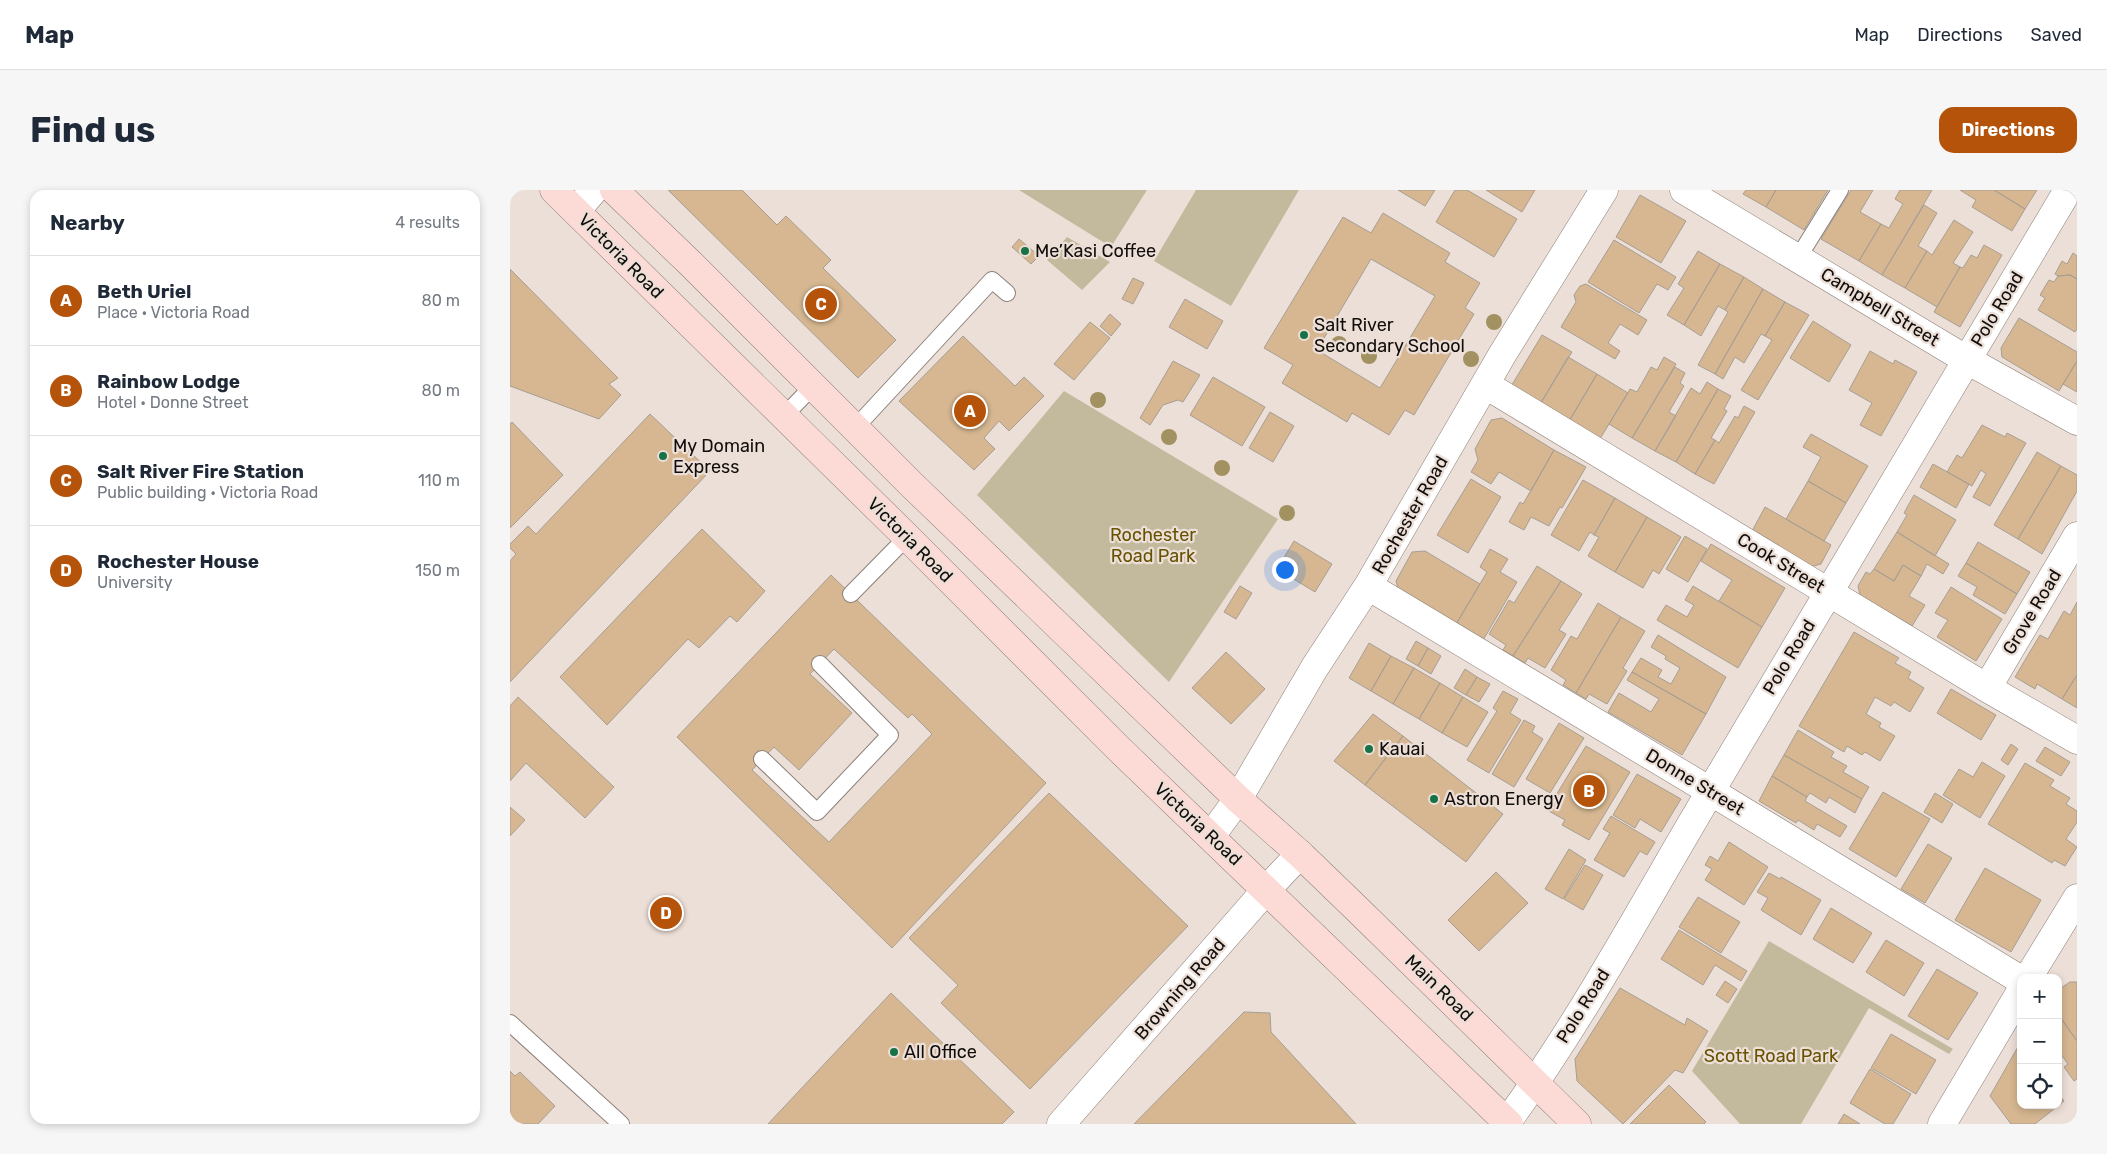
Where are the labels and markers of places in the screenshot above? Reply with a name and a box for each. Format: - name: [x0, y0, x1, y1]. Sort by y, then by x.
- place label: Me’Kasi Coffee: [1035, 240, 1156, 262]
- marker: Me’Kasi Coffee: [1019, 245, 1031, 257]
- pin: C: [805, 285, 837, 323]
- place label: Salt River Secondary School: [1314, 314, 1465, 357]
- marker: Salt River Secondary School: [1298, 329, 1310, 341]
- pin: A: [954, 392, 986, 430]
- place label: My Domain Express: [673, 435, 765, 478]
- marker: My Domain Express: [657, 450, 669, 462]
- place label: Kauai: [1379, 738, 1425, 760]
- marker: Kauai: [1363, 743, 1375, 755]
- pin: B: [1573, 772, 1605, 810]
- place label: Astron Energy: [1444, 788, 1564, 810]
- marker: Astron Energy: [1428, 793, 1440, 805]
- pin: D: [650, 894, 682, 932]
- place label: All Office: [904, 1041, 977, 1063]
- marker: All Office: [888, 1046, 900, 1058]

